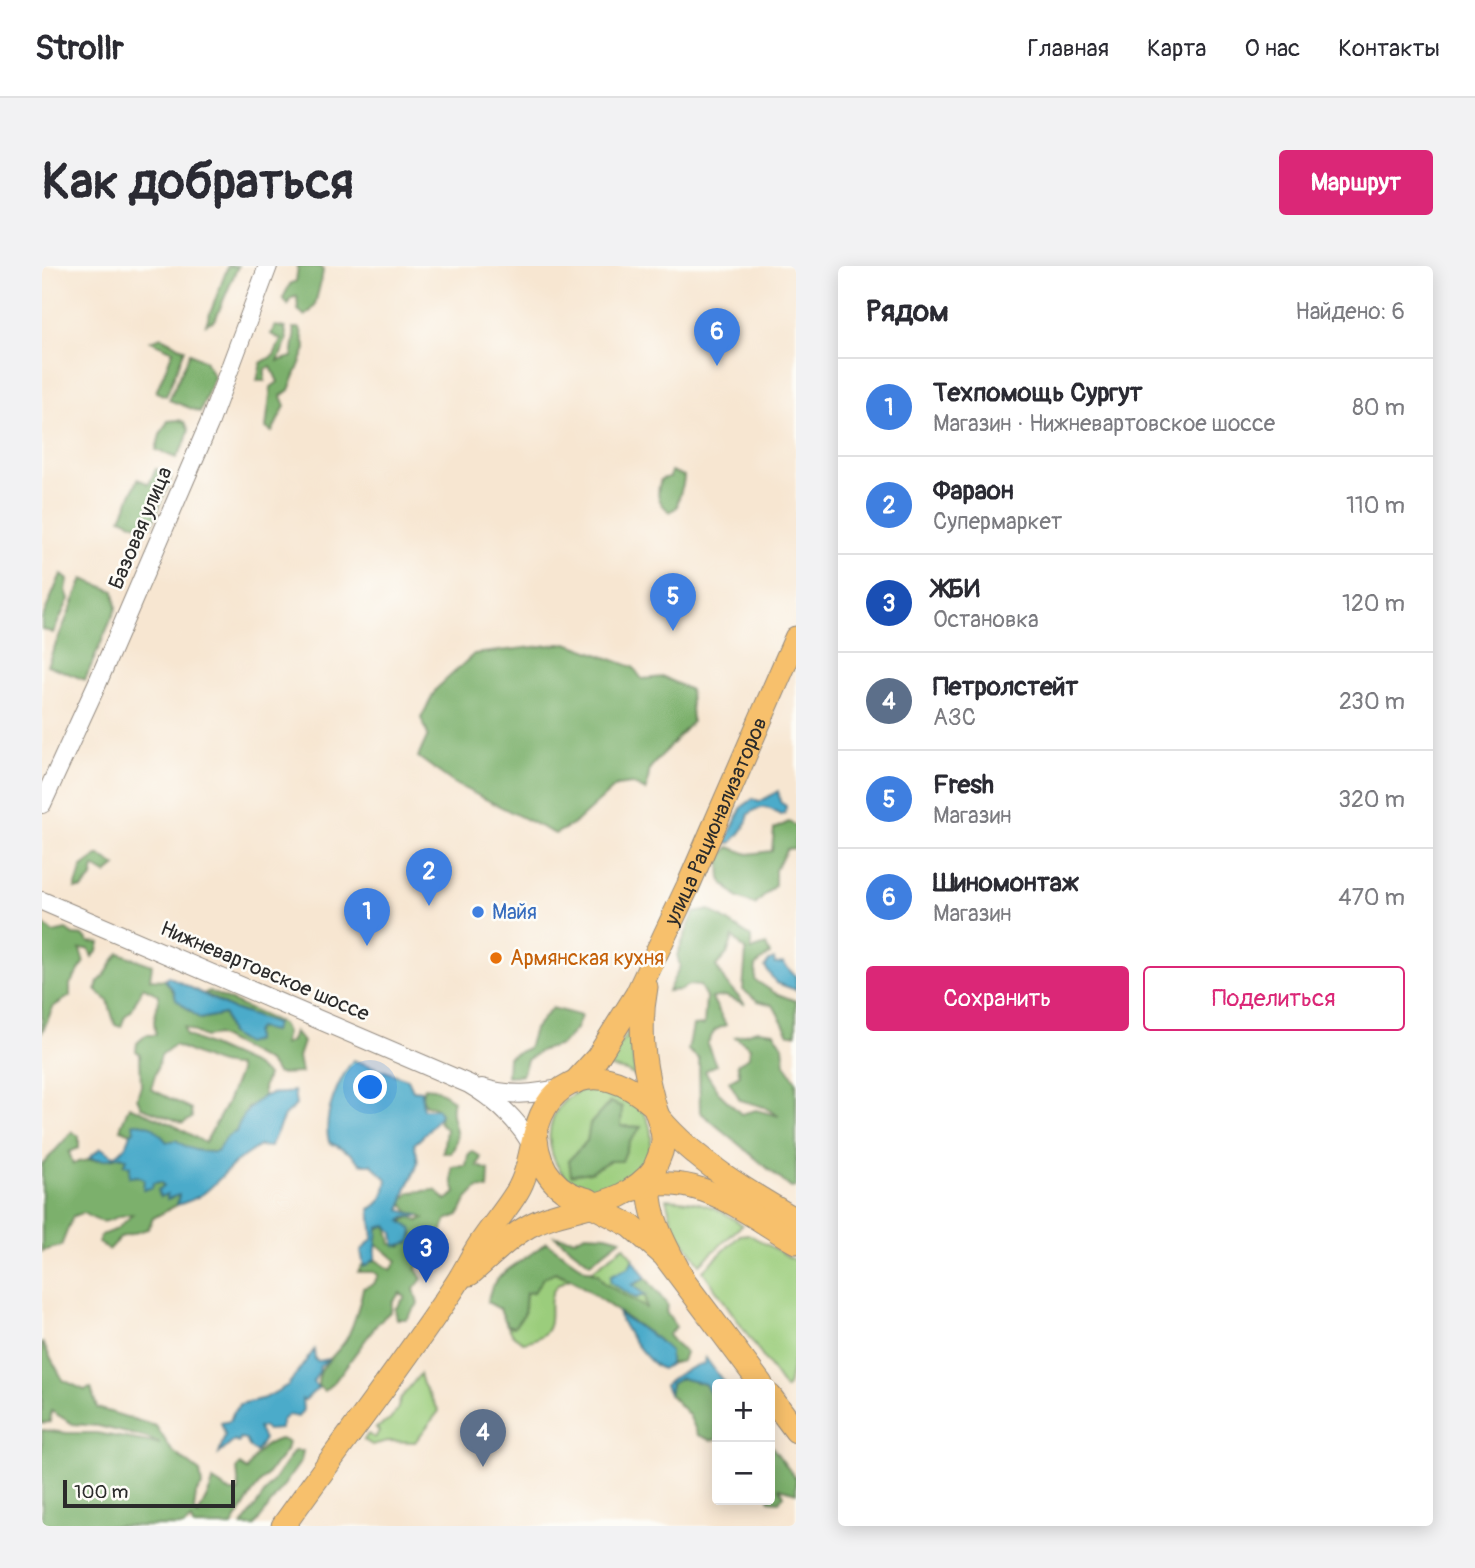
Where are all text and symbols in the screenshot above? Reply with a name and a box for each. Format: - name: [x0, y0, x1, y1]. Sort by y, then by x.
- text: Strollr: [35, 28, 124, 69]
- text: Главная: [1028, 34, 1109, 63]
- text: Карта: [1147, 34, 1207, 63]
- text: О нас: [1245, 34, 1300, 63]
- text: Контакты: [1338, 34, 1440, 63]
- button: Маршрут: [1279, 150, 1433, 215]
- text: Как добраться: [42, 152, 354, 213]
- text: Рядом: [866, 293, 949, 330]
- text: Найдено: 6: [1295, 297, 1405, 326]
- pin: 6: [694, 308, 740, 366]
- text: Техпомощь Сургут: [933, 377, 1143, 409]
- text: 1: [885, 393, 894, 422]
- text: 80 m: [1352, 393, 1405, 422]
- text: Магазин · Нижневартовское шоссе: [933, 409, 1275, 438]
- street label: Базовая улица: [103, 463, 178, 594]
- text: Фараон: [933, 475, 1014, 507]
- text: 2: [883, 491, 895, 520]
- text: 110 m: [1346, 491, 1405, 520]
- text: Супермаркет: [933, 507, 1062, 536]
- pin: 5: [650, 573, 696, 631]
- text: ЖБИ: [933, 573, 980, 605]
- text: 3: [883, 589, 895, 618]
- text: 120 m: [1342, 589, 1405, 618]
- text: Остановка: [933, 605, 1039, 634]
- text: Петролстейт: [933, 671, 1078, 703]
- text: 4: [882, 687, 896, 716]
- text: 230 m: [1339, 687, 1405, 716]
- text: АЗС: [933, 703, 976, 732]
- street label: улица Рационализаторов: [658, 713, 774, 931]
- text: Fresh: [933, 769, 994, 801]
- text: 5: [883, 785, 895, 814]
- text: 320 m: [1338, 785, 1405, 814]
- text: Магазин: [933, 801, 1012, 830]
- pin: 2: [406, 848, 452, 906]
- text: Шиномонтаж: [933, 867, 1079, 899]
- text: 6: [882, 883, 896, 912]
- text: 470 m: [1338, 883, 1405, 912]
- pin: 1: [344, 888, 390, 946]
- place label: Майя: [492, 899, 537, 926]
- text: Магазин: [933, 899, 1012, 928]
- marker: Майя: [470, 904, 486, 920]
- street label: Нижневартовское шоссе: [156, 915, 374, 1028]
- place label: Армянская кухня: [510, 945, 664, 972]
- marker: Армянская кухня: [488, 950, 504, 966]
- button: Сохранить: [866, 966, 1129, 1031]
- button: Поделиться: [1143, 966, 1405, 1031]
- your location: [353, 1070, 387, 1104]
- pin: 3: [403, 1225, 449, 1283]
- map controls: [712, 1379, 775, 1505]
- button: +: [712, 1379, 775, 1442]
- pin: 4: [460, 1409, 506, 1467]
- button: −: [712, 1442, 775, 1505]
- scale bar: [63, 1477, 234, 1509]
- text: 100 m: [74, 1480, 128, 1504]

